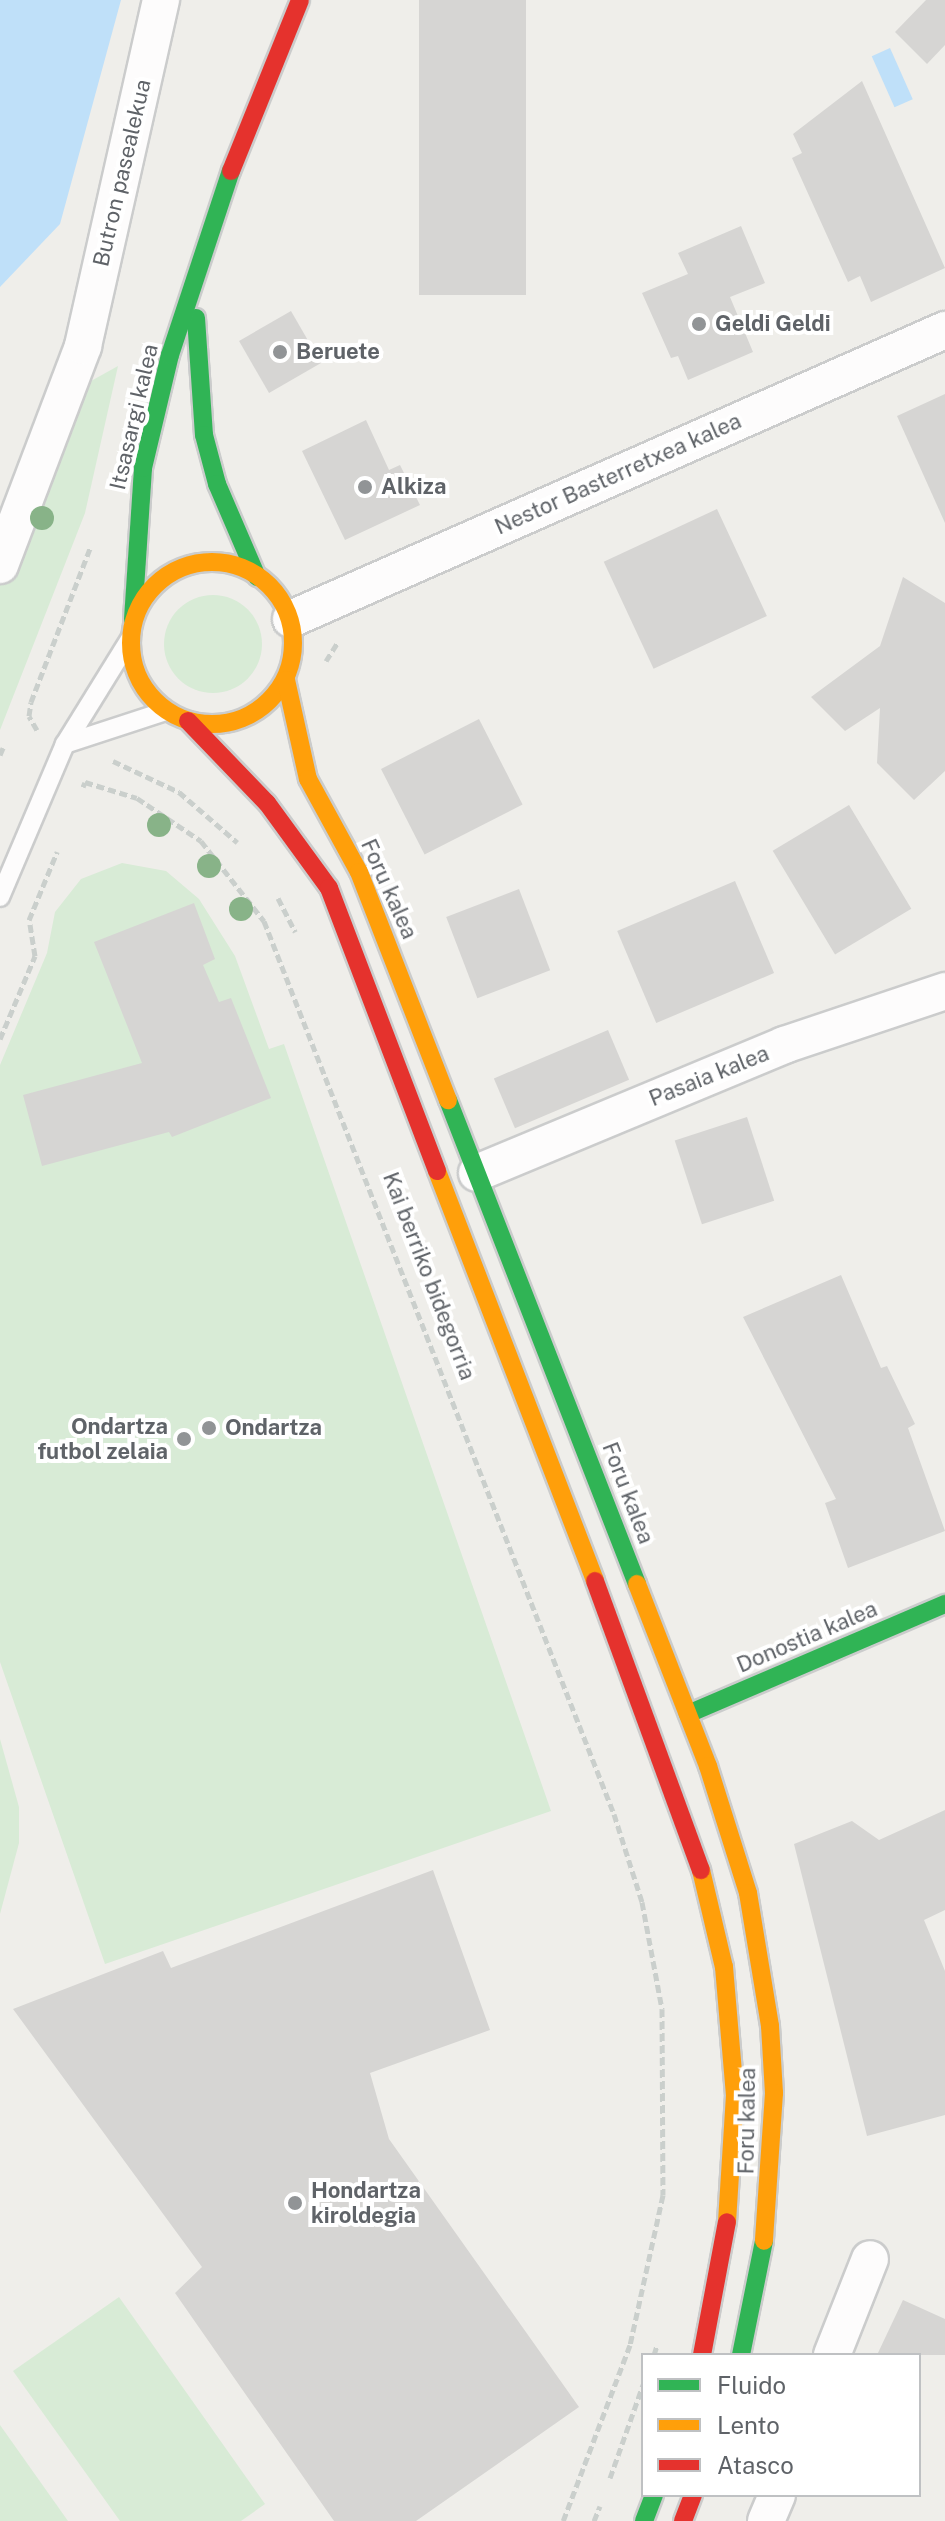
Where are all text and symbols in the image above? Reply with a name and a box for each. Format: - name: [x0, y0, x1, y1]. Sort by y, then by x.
- street label: Butron pasealekua: [88, 77, 156, 269]
- place label: Geldi Geldi: [715, 311, 831, 337]
- marker: Geldi Geldi: [690, 315, 708, 333]
- place label: Beruete: [296, 339, 380, 365]
- street label: Itsasargi kalea: [104, 342, 164, 492]
- marker: Beruete: [271, 343, 289, 361]
- street label: Nestor Basterretxea kalea: [491, 408, 745, 540]
- place label: Alkiza: [381, 474, 446, 500]
- marker: Alkiza: [356, 478, 374, 496]
- street label: Foru kalea: [355, 835, 423, 943]
- street label: Pasaia kalea: [645, 1040, 773, 1112]
- street label: Kai berriko bidegorria: [377, 1168, 481, 1384]
- place label: Ondartza futbol zelaia: [37, 1413, 168, 1464]
- place label: Ondartza: [225, 1415, 322, 1441]
- marker: Ondartza: [200, 1419, 218, 1437]
- marker: Ondartza futbol zelaia: [175, 1430, 193, 1448]
- street label: Foru kalea: [597, 1438, 659, 1548]
- street label: Donostia kalea: [733, 1596, 881, 1678]
- street label: Foru kalea: [733, 2067, 761, 2175]
- place label: Hondartza kiroldegia: [311, 2177, 421, 2228]
- marker: Hondartza kiroldegia: [286, 2194, 304, 2212]
- legend: [641, 2353, 921, 2497]
- text: Fluido: [717, 2371, 786, 2399]
- text: Lento: [717, 2411, 780, 2439]
- text: Atasco: [717, 2451, 794, 2479]

